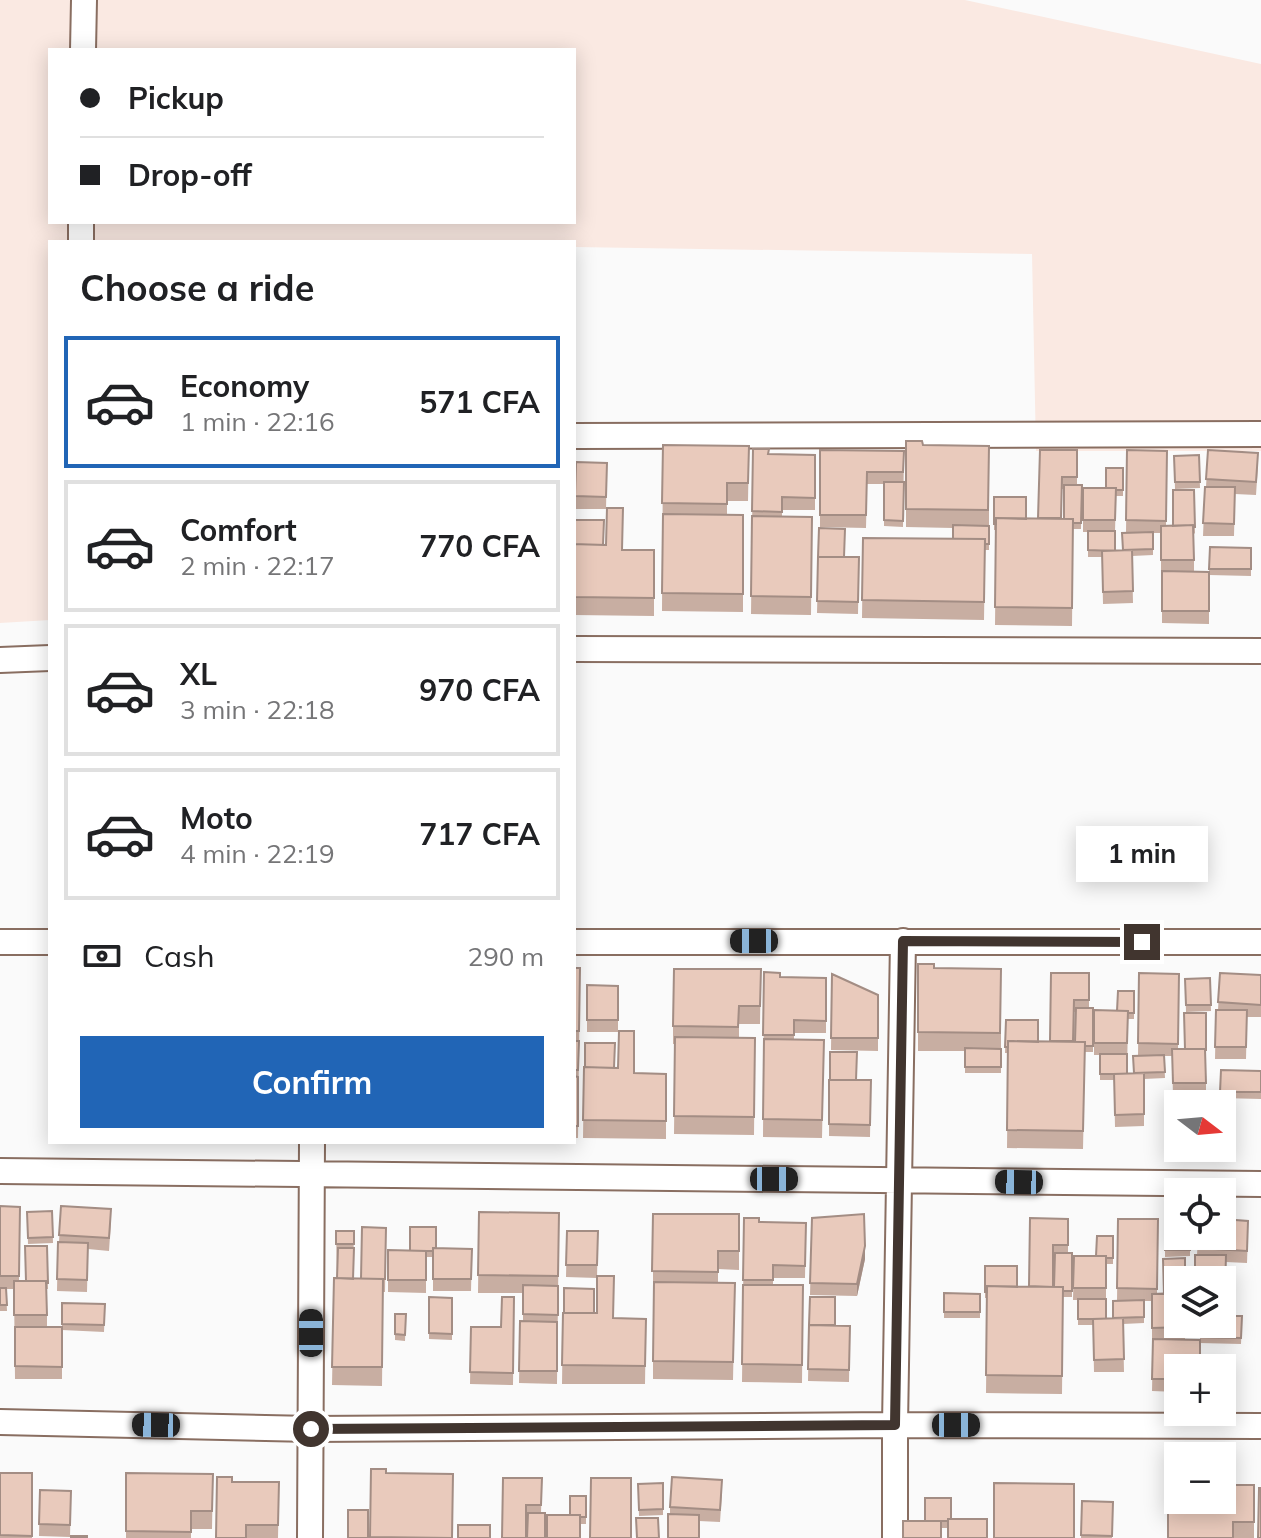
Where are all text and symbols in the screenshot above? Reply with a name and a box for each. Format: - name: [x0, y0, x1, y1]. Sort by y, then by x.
- text: Pickup: [128, 79, 224, 117]
- text: Drop-off: [128, 156, 252, 194]
- text: Choose a ride: [80, 265, 314, 310]
- icon: car: [84, 366, 156, 438]
- text: Economy: [180, 367, 309, 405]
- text: 571 CFA: [419, 383, 540, 421]
- text: 1 min · 22:16: [180, 405, 335, 438]
- icon: car: [84, 510, 156, 582]
- text: Comfort: [180, 511, 297, 549]
- text: 770 CFA: [419, 527, 540, 565]
- text: 2 min · 22:17: [180, 549, 335, 582]
- icon: car: [84, 654, 156, 726]
- text: XL: [180, 655, 217, 693]
- text: 970 CFA: [419, 671, 540, 709]
- text: 3 min · 22:18: [180, 693, 335, 726]
- icon: car: [84, 798, 156, 870]
- text: Moto: [180, 799, 253, 837]
- text: 717 CFA: [419, 815, 540, 853]
- callout: 1 min: [1076, 826, 1208, 882]
- text: 4 min · 22:19: [180, 837, 335, 870]
- text: 1 min: [1108, 837, 1176, 870]
- route end: [1124, 924, 1160, 960]
- car: [730, 929, 778, 953]
- icon: cash: [80, 934, 124, 978]
- text: Cash: [144, 937, 215, 975]
- text: 290 m: [468, 940, 544, 973]
- button: Confirm: [80, 1036, 544, 1128]
- north arrow: [1164, 1090, 1236, 1162]
- map controls: [1164, 1090, 1236, 1514]
- car: [750, 1167, 798, 1191]
- car: [995, 1170, 1043, 1194]
- button: locate: [1164, 1178, 1236, 1250]
- button: layers: [1164, 1266, 1236, 1338]
- car: [299, 1309, 323, 1357]
- button: +: [1164, 1354, 1236, 1426]
- route start: [293, 1411, 329, 1447]
- car: [132, 1413, 180, 1437]
- car: [932, 1413, 980, 1437]
- button: −: [1164, 1442, 1236, 1514]

